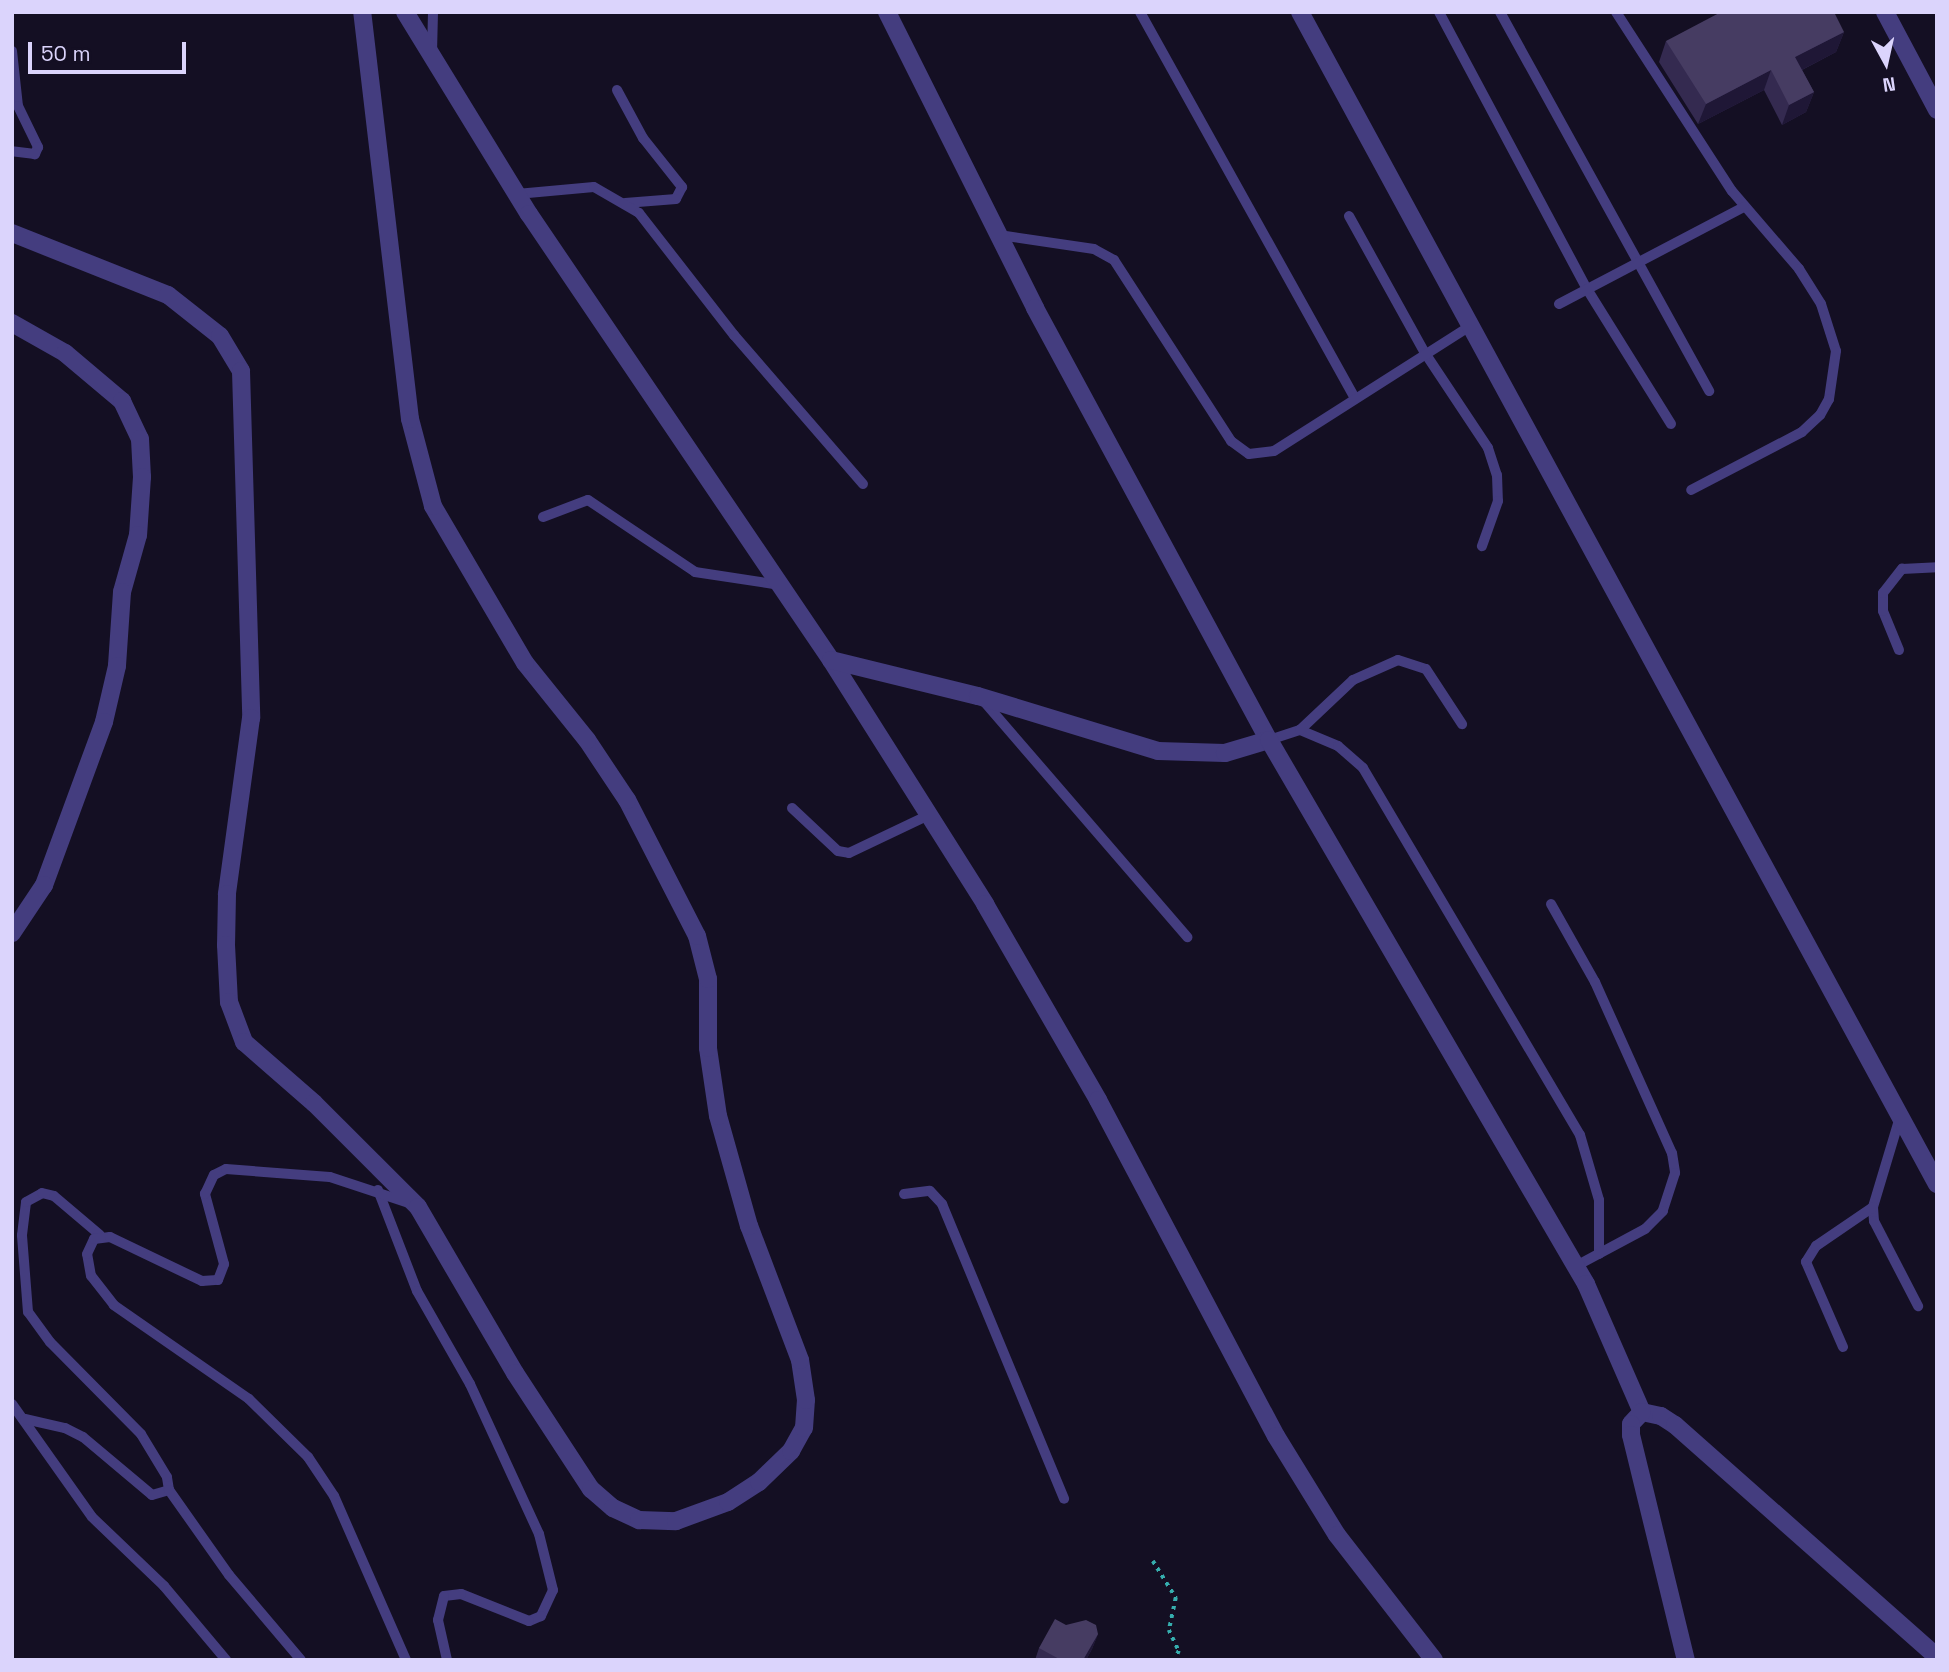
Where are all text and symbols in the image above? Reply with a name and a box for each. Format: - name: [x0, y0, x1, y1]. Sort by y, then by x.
- scale bar: [32, 28, 189, 72]
- north arrow: [1851, 28, 1921, 98]
- text: 50 m: [41, 40, 91, 67]
- text: N: [1881, 71, 1897, 98]

